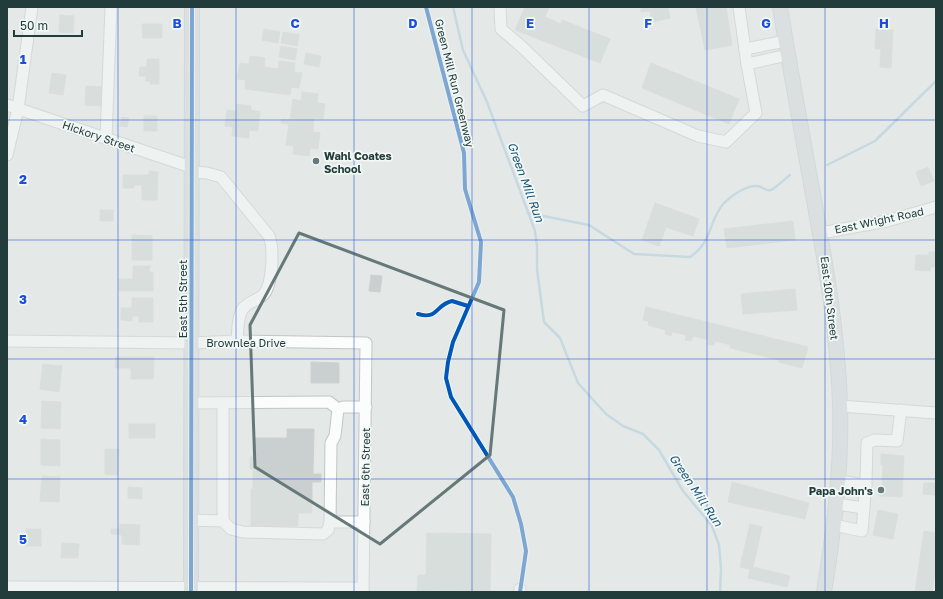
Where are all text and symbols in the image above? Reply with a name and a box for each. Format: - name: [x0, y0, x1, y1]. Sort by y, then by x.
- scale bar: [14, 12, 82, 38]
- text: B: [172, 15, 182, 31]
- text: C: [290, 15, 300, 31]
- text: D: [408, 15, 418, 31]
- text: E: [526, 15, 534, 31]
- text: F: [644, 15, 652, 31]
- text: G: [761, 15, 771, 31]
- text: H: [879, 15, 889, 31]
- street label: Green Mill Run Greenway: [433, 17, 477, 149]
- text: 50 m: [20, 18, 48, 33]
- text: 1: [20, 51, 27, 67]
- street label: Hickory Street: [61, 117, 137, 155]
- water label: Green Mill Run: [505, 140, 548, 225]
- place label: Wahl Coates School: [324, 149, 392, 175]
- marker: Wahl Coates School: [311, 156, 321, 166]
- text: 2: [19, 171, 27, 187]
- street label: East Wright Road: [833, 204, 925, 236]
- street label: East 10th Street: [818, 255, 842, 341]
- street label: East 5th Street: [176, 260, 189, 338]
- text: 3: [19, 291, 27, 307]
- street label: Brownlea Drive: [206, 336, 286, 349]
- text: 4: [19, 411, 27, 427]
- street label: East 6th Street: [358, 427, 372, 507]
- water label: Green Mill Run: [666, 451, 726, 530]
- place label: Papa John's: [809, 484, 873, 497]
- marker: Papa John's: [876, 485, 886, 495]
- text: 5: [19, 531, 27, 547]

